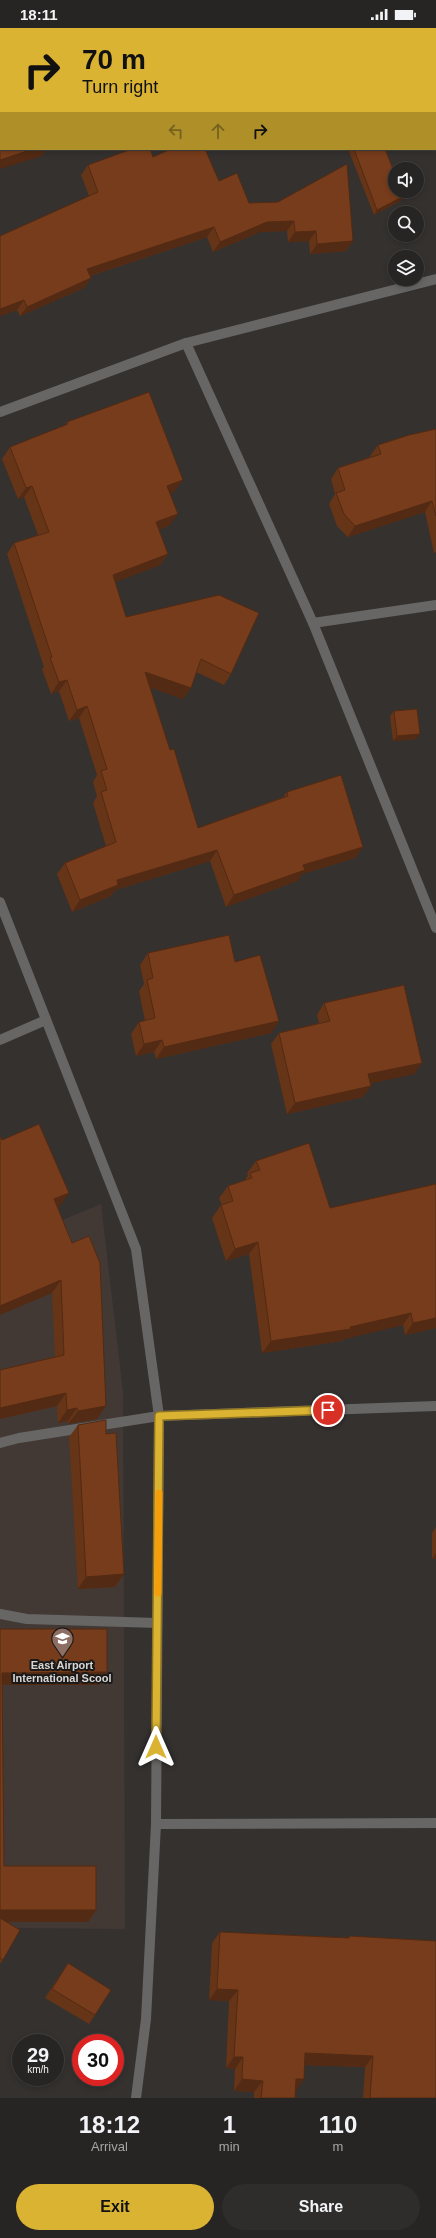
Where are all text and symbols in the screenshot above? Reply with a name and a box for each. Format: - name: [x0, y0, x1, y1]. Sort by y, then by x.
- text: 18:11: [20, 6, 58, 23]
- icon: right: [16, 44, 68, 96]
- text: 70 m: [82, 44, 146, 75]
- text: Turn right: [82, 77, 158, 97]
- icon: left: [165, 120, 187, 142]
- icon: ahead: [207, 120, 229, 142]
- icon: right: [249, 120, 271, 142]
- map controls: [388, 162, 424, 286]
- button: sound: [388, 162, 424, 198]
- button: search: [388, 206, 424, 242]
- button: layers: [388, 250, 424, 286]
- pin: [311, 1393, 345, 1427]
- icon: arrive: [317, 1399, 339, 1421]
- school or university icon: East Airport International Scool: [49, 1626, 75, 1659]
- place label: East Airport International Scool: [12, 1659, 112, 1684]
- position arrow: [135, 1726, 177, 1768]
- speed limit sign: 30: [72, 2034, 124, 2086]
- text: 29: [27, 2044, 49, 2066]
- text: km/h: [27, 2064, 49, 2075]
- text: 18:12: [79, 2111, 140, 2138]
- text: 1: [223, 2111, 236, 2138]
- text: 110: [319, 2111, 357, 2138]
- text: Arrival: [91, 2139, 128, 2154]
- text: min: [219, 2139, 240, 2154]
- text: m: [332, 2139, 343, 2154]
- button: Exit: [16, 2184, 214, 2230]
- button: Share: [222, 2184, 420, 2230]

